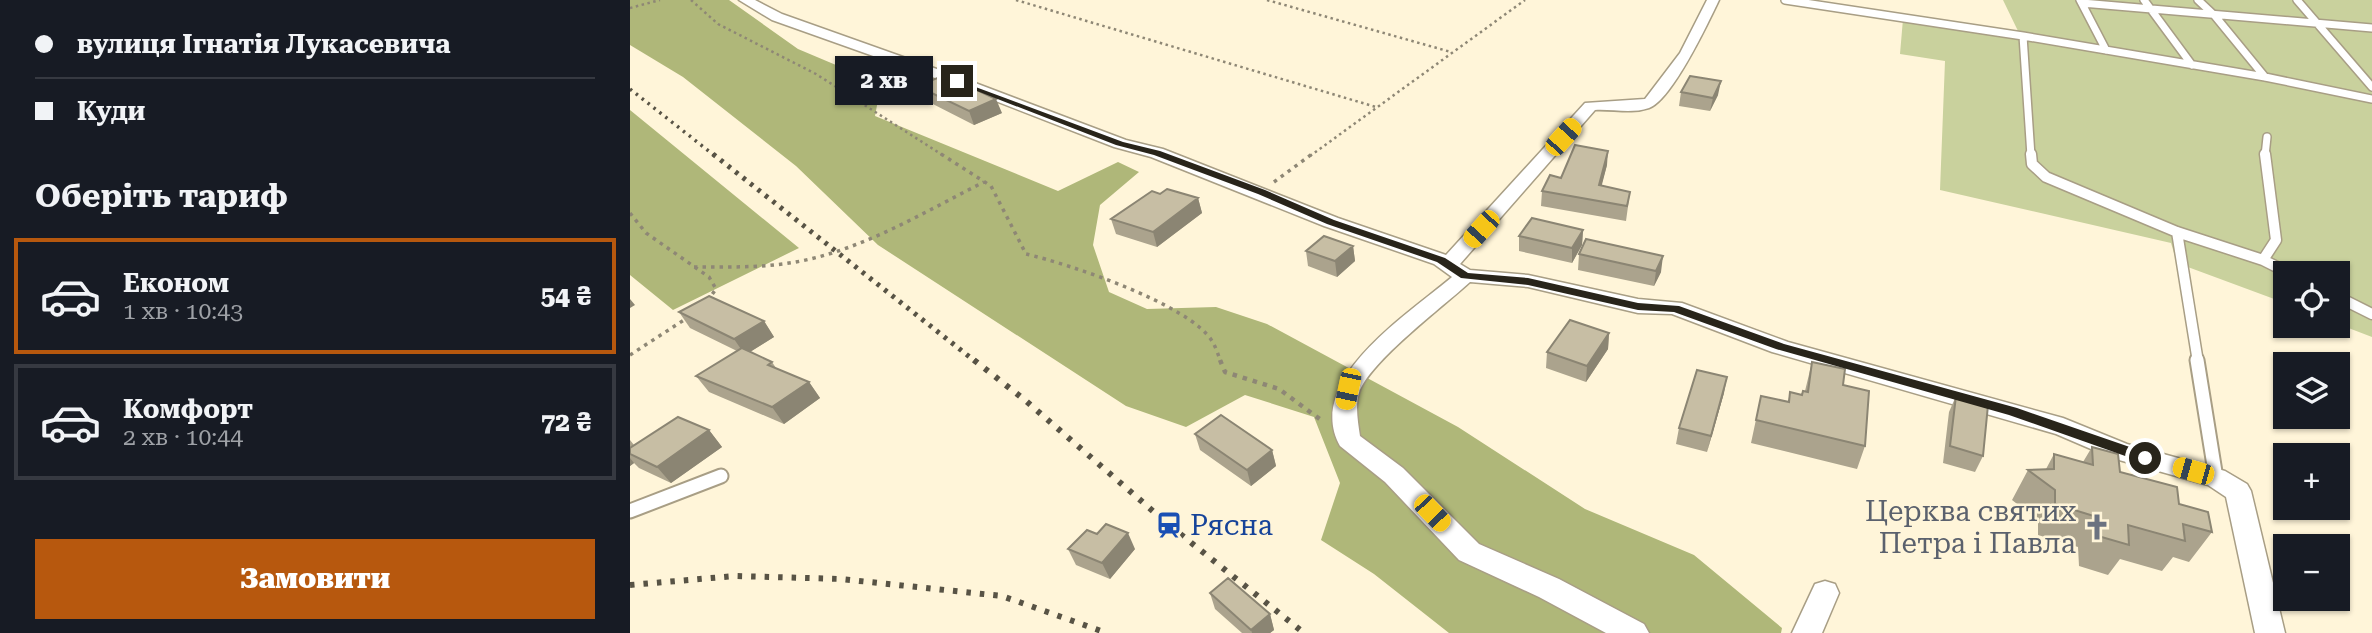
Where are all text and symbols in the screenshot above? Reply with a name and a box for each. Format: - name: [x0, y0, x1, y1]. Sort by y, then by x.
- text: вулиця Ігнатія Лукасевича: [77, 29, 451, 59]
- callout: 2 хв: [834, 56, 932, 106]
- route end: [941, 65, 973, 97]
- text: 2 хв: [860, 67, 908, 94]
- text: Куди: [77, 96, 145, 126]
- car: [1542, 114, 1585, 160]
- text: Оберіть тариф: [35, 177, 288, 215]
- car: [1460, 206, 1503, 252]
- map controls: [2273, 261, 2350, 611]
- button: locate: [2273, 261, 2350, 338]
- icon: car: [39, 265, 102, 328]
- text: Економ: [123, 268, 229, 298]
- text: 54 ₴: [541, 281, 591, 311]
- text: 1 хв · 10:43: [123, 298, 243, 325]
- button: layers: [2273, 352, 2350, 429]
- car: [1334, 366, 1363, 412]
- icon: car: [39, 391, 102, 454]
- text: Комфорт: [123, 394, 253, 424]
- text: 72 ₴: [541, 407, 591, 437]
- text: 2 хв · 10:44: [123, 424, 243, 451]
- route start: [2129, 442, 2161, 474]
- button: +: [2273, 443, 2350, 520]
- car: [2170, 455, 2217, 487]
- car: [1410, 491, 1455, 535]
- place label: Церква святих Петра і Павла: [1865, 495, 2076, 560]
- place label: Рясна: [1190, 509, 1273, 542]
- station icon: Рясна: [1154, 510, 1184, 540]
- church icon: Церква святих Петра і Павла: [2082, 512, 2112, 542]
- button: −: [2273, 534, 2350, 611]
- button: Замовити: [35, 539, 595, 619]

